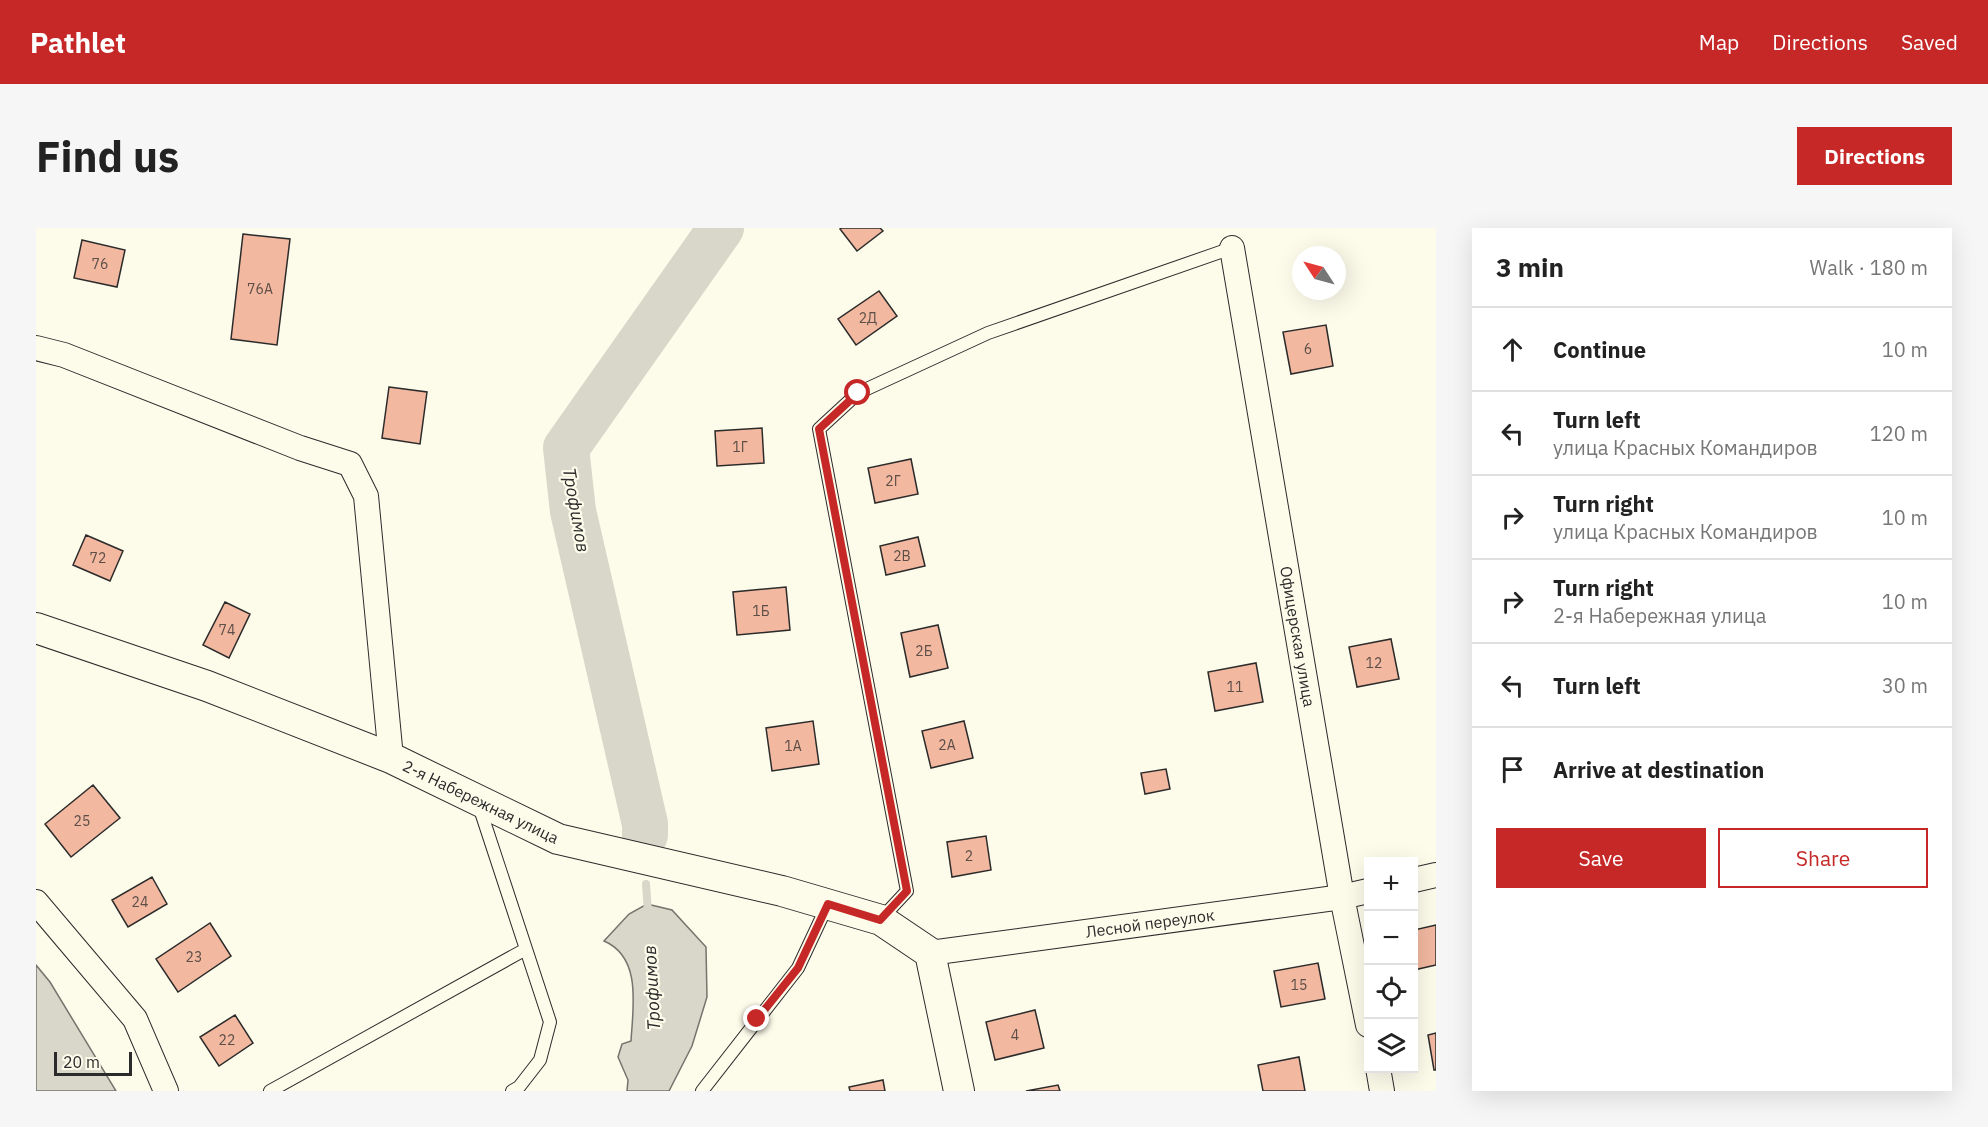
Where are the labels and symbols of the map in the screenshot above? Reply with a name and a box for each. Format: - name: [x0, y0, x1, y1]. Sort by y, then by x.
- north arrow: [1292, 246, 1346, 300]
- house number: 76: [92, 255, 108, 273]
- house number: 76А: [247, 280, 273, 298]
- house number: 2Д: [859, 309, 877, 327]
- house number: 6: [1304, 340, 1312, 358]
- route start: [844, 379, 870, 405]
- house number: 1Г: [732, 438, 748, 456]
- water label: Трофимов: [558, 466, 595, 554]
- house number: 2Г: [885, 472, 901, 490]
- house number: 2В: [893, 547, 911, 565]
- house number: 72: [90, 549, 106, 567]
- street label: Офицерская улица: [1276, 565, 1320, 709]
- house number: 1Б: [752, 602, 770, 620]
- house number: 74: [219, 621, 235, 639]
- house number: 2Б: [915, 642, 933, 660]
- house number: 12: [1366, 654, 1382, 672]
- house number: 11: [1227, 678, 1243, 696]
- house number: 2А: [938, 736, 956, 754]
- house number: 1А: [784, 737, 802, 755]
- street label: 2-я Набережная улица: [400, 755, 563, 848]
- house number: 25: [74, 812, 90, 830]
- house number: 2: [965, 847, 973, 865]
- house number: 24: [132, 893, 148, 911]
- street label: Лесной переулок: [1084, 904, 1216, 942]
- water label: Трофимов: [638, 945, 665, 1031]
- house number: 23: [186, 948, 202, 966]
- house number: 15: [1291, 976, 1307, 994]
- route end: [743, 1005, 769, 1031]
- house number: 4: [1011, 1026, 1019, 1044]
- house number: 22: [219, 1031, 235, 1049]
- scale bar: [54, 1049, 132, 1076]

